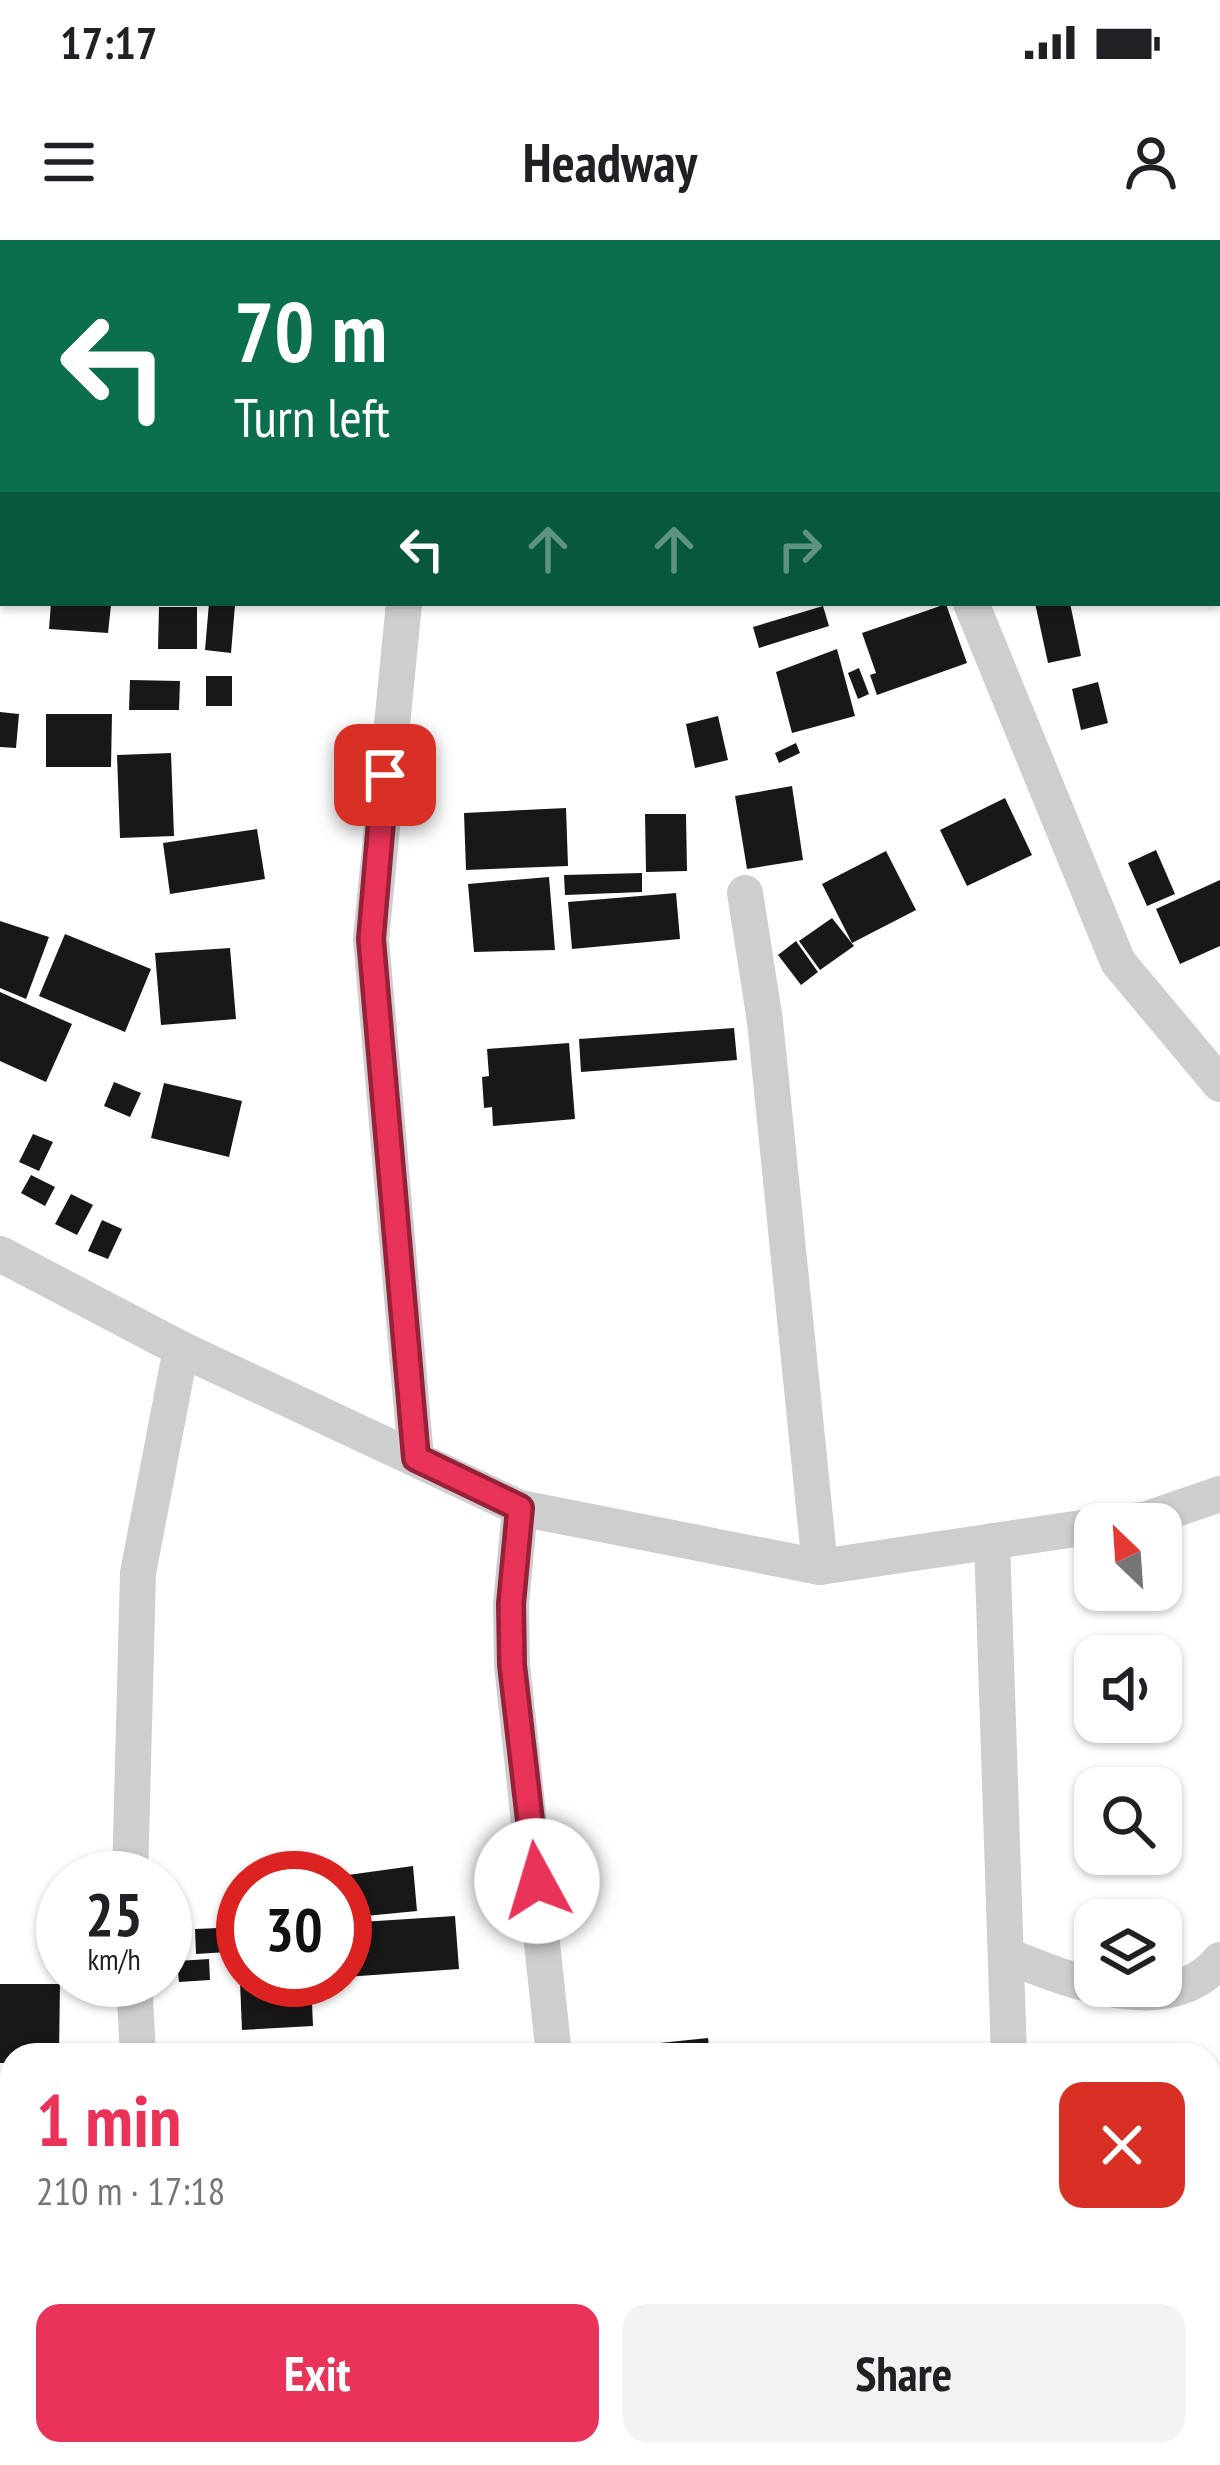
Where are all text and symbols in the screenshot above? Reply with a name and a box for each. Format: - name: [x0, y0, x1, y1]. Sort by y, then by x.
- text: 17:17: [60, 13, 157, 71]
- text: Headway: [523, 127, 697, 197]
- icon: menu: [36, 129, 102, 195]
- icon: person: [1118, 129, 1184, 195]
- text: 70 m: [234, 276, 387, 385]
- icon: left: [36, 288, 192, 444]
- text: Turn left: [234, 382, 390, 452]
- icon: left: [389, 516, 455, 582]
- icon: ahead: [515, 516, 581, 582]
- icon: ahead: [641, 516, 707, 582]
- icon: right: [767, 516, 833, 582]
- pin: [334, 724, 436, 826]
- icon: arrive: [352, 742, 418, 808]
- north arrow: [1074, 1503, 1182, 1611]
- map controls: [1074, 1503, 1182, 2007]
- button: sound: [1074, 1635, 1182, 1743]
- button: search: [1074, 1767, 1182, 1875]
- position arrow: [474, 1818, 600, 1944]
- speed limit sign: 30: [216, 1851, 372, 2007]
- text: 25: [85, 1875, 143, 1953]
- button: layers: [1074, 1899, 1182, 2007]
- text: km/h: [87, 1939, 141, 1978]
- text: 1 min: [36, 2073, 181, 2166]
- button: close: [1059, 2082, 1185, 2208]
- text: 210 m · 17:18: [36, 2165, 225, 2216]
- button: Exit: [36, 2304, 599, 2442]
- button: Share: [623, 2304, 1185, 2442]

